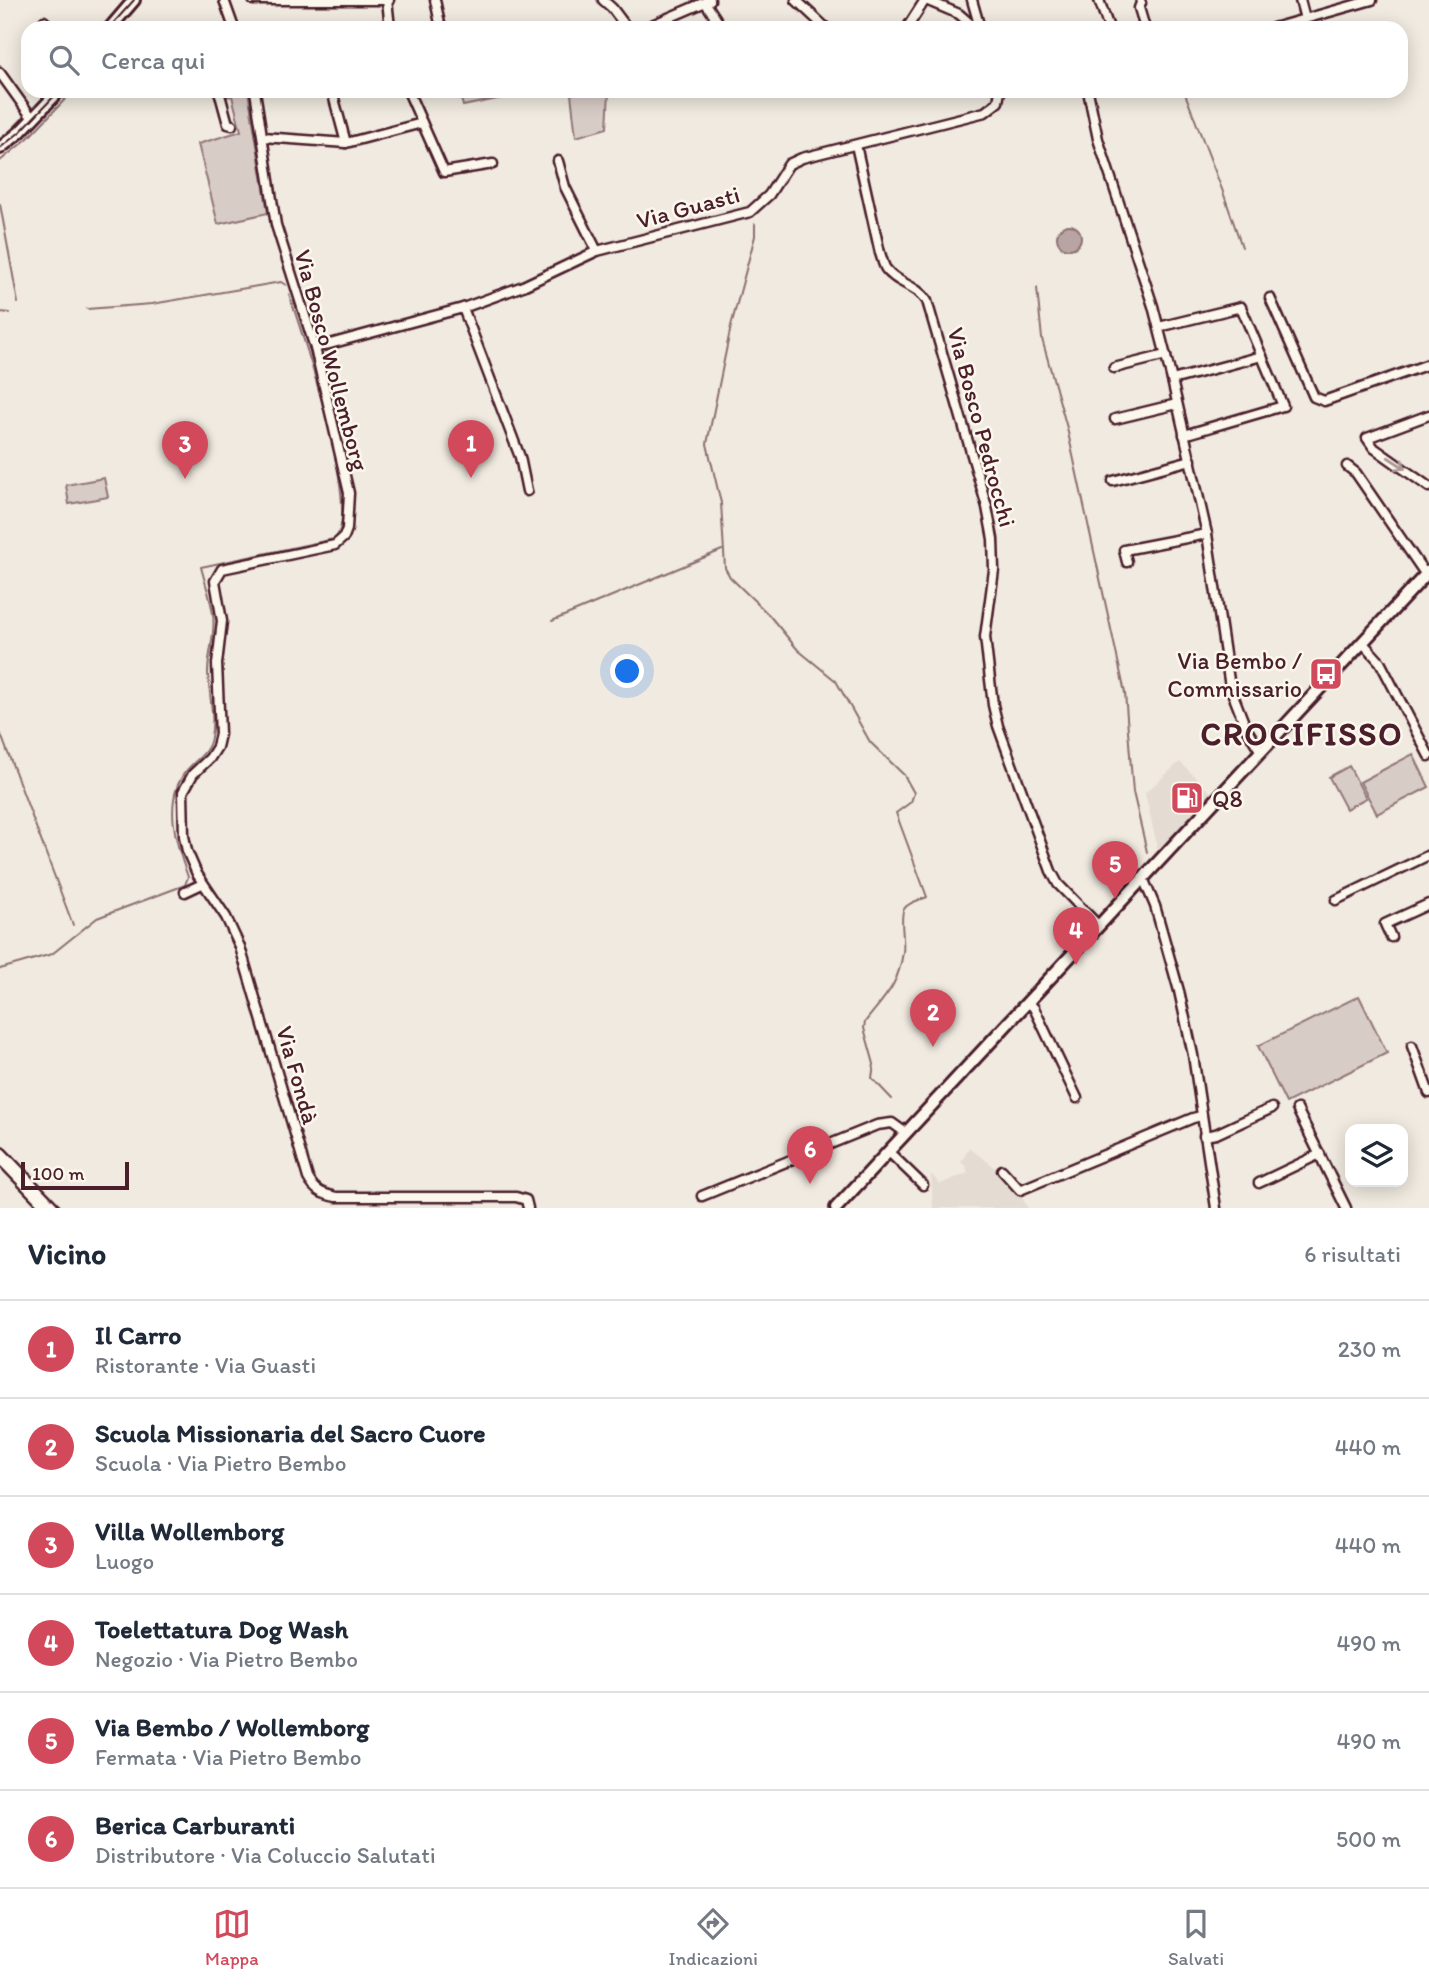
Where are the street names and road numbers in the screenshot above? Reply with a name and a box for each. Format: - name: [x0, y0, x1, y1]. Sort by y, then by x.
- street label: Via Guasti: [633, 179, 743, 235]
- street label: Via Bosco Wollemborg: [289, 246, 376, 475]
- street label: Via Bosco Pedrocchi: [941, 324, 1023, 530]
- street label: Via Fondà: [270, 1022, 326, 1128]

